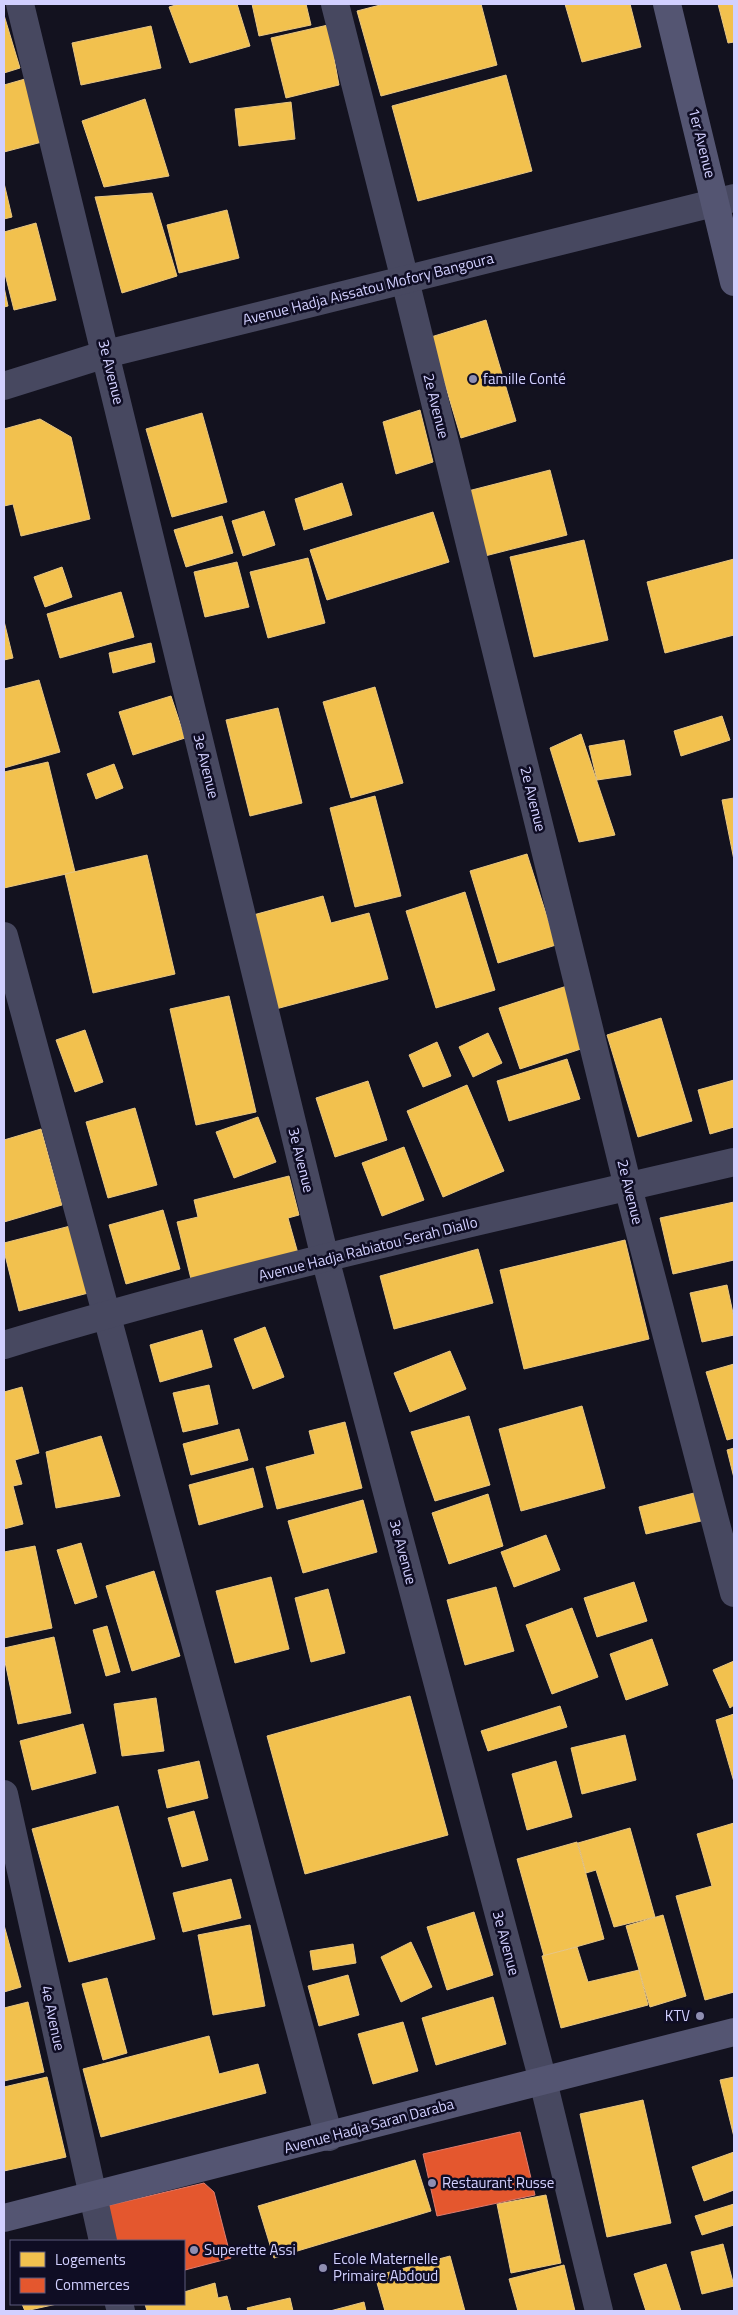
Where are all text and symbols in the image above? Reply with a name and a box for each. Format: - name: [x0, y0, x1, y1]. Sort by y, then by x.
- street label: 1er Avenue: [683, 105, 722, 180]
- street label: Avenue Hadja Aissatou Mofory Bangoura: [240, 246, 496, 331]
- street label: 3e Avenue: [92, 337, 131, 407]
- place label: famille Conté: [483, 367, 566, 390]
- street label: 2e Avenue: [417, 371, 456, 441]
- marker: famille Conté: [467, 373, 479, 385]
- street label: 3e Avenue: [187, 731, 226, 801]
- street label: 2e Avenue: [514, 764, 553, 834]
- street label: 3e Avenue: [282, 1125, 321, 1195]
- street label: 2e Avenue: [611, 1157, 650, 1227]
- street label: Avenue Hadja Rabiatou Serah Diallo: [256, 1210, 480, 1287]
- street label: 3e Avenue: [384, 1517, 423, 1587]
- street label: 3e Avenue: [487, 1908, 526, 1978]
- street label: 4e Avenue: [35, 1983, 72, 2053]
- place label: KTV: [665, 2004, 690, 2027]
- marker: KTV: [694, 2010, 706, 2022]
- street label: Avenue Hadja Saran Daraba: [281, 2092, 457, 2159]
- place label: Restaurant Russe: [442, 2171, 554, 2194]
- marker: Restaurant Russe: [426, 2177, 438, 2189]
- place label: Superette Assi: [204, 2238, 296, 2261]
- legend: [10, 2240, 185, 2305]
- marker: Superette Assi: [188, 2244, 200, 2256]
- place label: Ecole Maternelle Primaire Abdoud: [333, 2247, 438, 2287]
- text: Logements: [55, 2248, 126, 2271]
- marker: Ecole Maternelle Primaire Abdoud: [317, 2262, 329, 2274]
- text: Commerces: [55, 2273, 130, 2296]

